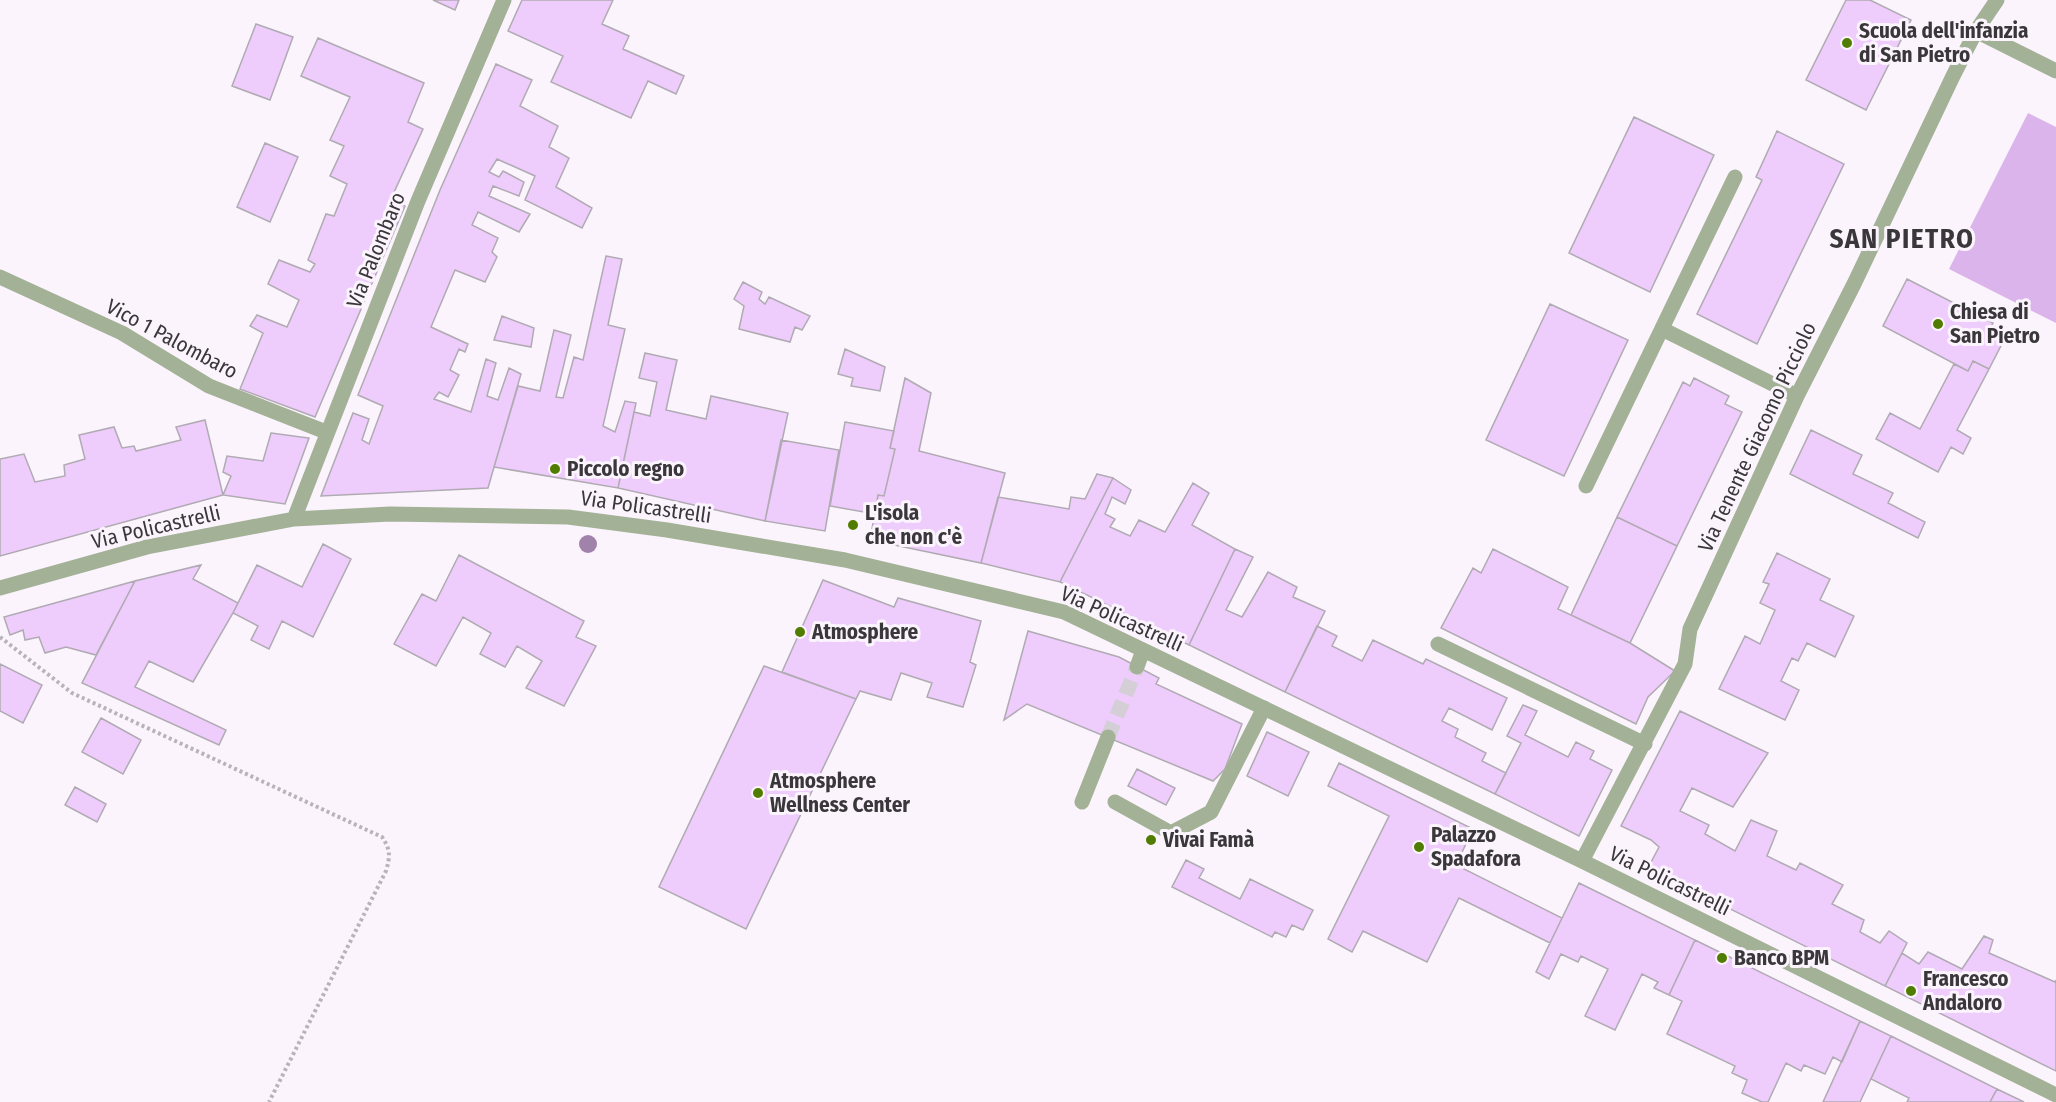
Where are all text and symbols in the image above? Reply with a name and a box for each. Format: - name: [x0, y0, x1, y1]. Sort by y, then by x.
- place label: Scuola dell'infanzia di San Pietro: [1859, 18, 2028, 68]
- marker: Scuola dell'infanzia di San Pietro: [1840, 36, 1854, 50]
- street label: Via Palombaro: [341, 188, 411, 312]
- district label: SAN PIETRO: [1829, 223, 1975, 255]
- street label: Vico 1 Palombaro: [102, 293, 242, 385]
- place label: Chiesa di San Pietro: [1950, 299, 2040, 349]
- marker: Chiesa di San Pietro: [1931, 317, 1945, 331]
- street label: Via Tenente Giacomo Picciolo: [1692, 318, 1822, 556]
- place label: Piccolo regno: [567, 456, 684, 482]
- marker: Piccolo regno: [548, 462, 562, 476]
- street label: Via Policastrelli: [579, 485, 713, 529]
- street label: Via Policastrelli: [89, 500, 223, 554]
- place label: L'isola che non c'è: [865, 500, 962, 550]
- marker: L'isola che non c'è: [846, 518, 860, 532]
- street label: Via Policastrelli: [1057, 580, 1187, 658]
- place label: Atmosphere: [811, 619, 918, 645]
- marker: Atmosphere: [793, 625, 807, 639]
- place label: Atmosphere Wellness Center: [769, 768, 910, 818]
- marker: Atmosphere Wellness Center: [751, 786, 765, 800]
- place label: Palazzo Spadafora: [1431, 822, 1521, 872]
- place label: Vivai Famà: [1162, 827, 1254, 853]
- marker: Vivai Famà: [1144, 833, 1158, 847]
- marker: Palazzo Spadafora: [1412, 840, 1426, 854]
- street label: Via Policastrelli: [1605, 840, 1735, 922]
- place label: Banco BPM: [1734, 945, 1829, 971]
- marker: Banco BPM: [1715, 951, 1729, 965]
- place label: Francesco Andaloro: [1922, 966, 2009, 1016]
- marker: Francesco Andaloro: [1904, 984, 1918, 998]

